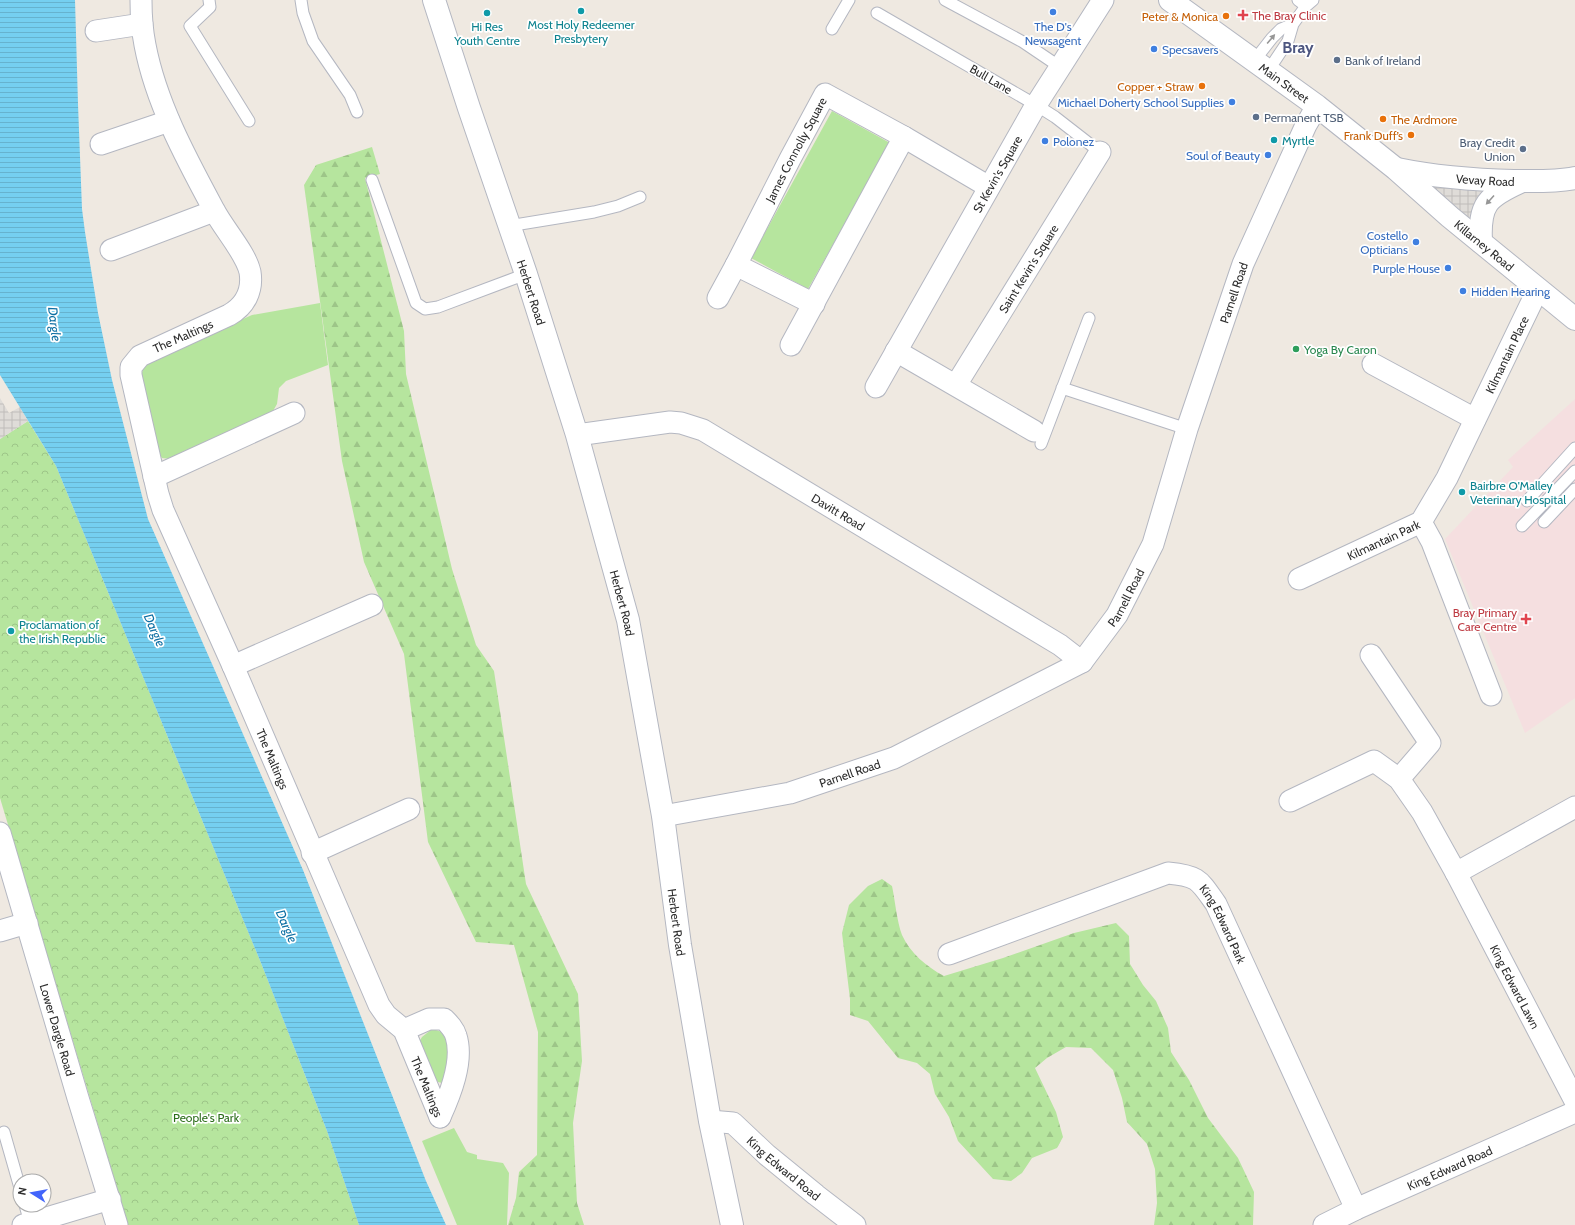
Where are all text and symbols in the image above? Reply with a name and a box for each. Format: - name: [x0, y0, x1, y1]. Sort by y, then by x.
- marker: Most Holy Redeemer Presbytery: [576, 6, 586, 16]
- marker: The D's Newsagent: [1048, 7, 1058, 17]
- marker: Hi Res Youth Centre: [482, 8, 492, 18]
- place label: The Bray Clinic: [1252, 8, 1327, 23]
- place label: Peter & Monica: [1142, 9, 1218, 24]
- marker: The Bray Clinic: [1237, 9, 1249, 21]
- marker: Peter & Monica: [1221, 11, 1231, 21]
- place label: Most Holy Redeemer Presbytery: [528, 17, 635, 46]
- place label: Hi Res Youth Centre: [453, 19, 520, 48]
- place label: The D's Newsagent: [1025, 19, 1081, 48]
- one-way arrow: [1267, 34, 1276, 45]
- district label: Bray: [1282, 38, 1314, 57]
- place label: Specsavers: [1162, 42, 1218, 57]
- marker: Specsavers: [1149, 44, 1159, 54]
- place label: Bank of Ireland: [1345, 53, 1421, 68]
- marker: Bank of Ireland: [1332, 55, 1342, 65]
- street label: Main Street: [1256, 59, 1312, 106]
- street label: Bull Lane: [967, 61, 1015, 97]
- place label: Copper + Straw: [1117, 79, 1194, 94]
- marker: Copper + Straw: [1197, 81, 1207, 91]
- street label: James Connolly Square: [761, 94, 829, 206]
- place label: Michael Doherty School Supplies: [1057, 95, 1224, 110]
- marker: Michael Doherty School Supplies: [1227, 97, 1237, 107]
- place label: Permanent TSB: [1264, 110, 1344, 125]
- marker: Permanent TSB: [1251, 112, 1261, 122]
- place label: The Ardmore: [1391, 112, 1457, 127]
- marker: The Ardmore: [1378, 114, 1388, 124]
- place label: Frank Duff’s: [1344, 128, 1403, 143]
- marker: Frank Duff’s: [1406, 130, 1416, 140]
- street label: St Kevin's Square: [969, 133, 1025, 215]
- place label: Myrtle: [1282, 133, 1314, 148]
- place label: Polonez: [1053, 134, 1095, 149]
- marker: Myrtle: [1269, 135, 1279, 145]
- place label: Bray Credit Union: [1460, 135, 1515, 164]
- marker: Polonez: [1040, 136, 1050, 146]
- marker: Bray Credit Union: [1518, 144, 1528, 154]
- place label: Soul of Beauty: [1186, 148, 1260, 163]
- marker: Soul of Beauty: [1263, 150, 1273, 160]
- street label: Vevay Road: [1455, 170, 1515, 189]
- one-way arrow: [1485, 195, 1494, 206]
- street label: Killarney Road: [1452, 216, 1517, 274]
- street label: Saint Kevin's Square: [995, 221, 1061, 315]
- place label: Costello Opticians: [1360, 228, 1408, 257]
- marker: Costello Opticians: [1411, 237, 1421, 247]
- street label: Herbert Road: [514, 257, 549, 327]
- street label: Parnell Road: [1216, 260, 1251, 325]
- place label: Purple House: [1373, 261, 1440, 276]
- marker: Purple House: [1443, 263, 1453, 273]
- place label: Hidden Hearing: [1471, 284, 1551, 299]
- marker: Hidden Hearing: [1458, 286, 1468, 296]
- water label: Dargle: [45, 306, 65, 342]
- street label: Kilmantain Place: [1482, 313, 1532, 396]
- street label: The Maltings: [151, 316, 215, 356]
- place label: Yoga By Caron: [1303, 342, 1377, 357]
- marker: Yoga By Caron: [1291, 344, 1301, 354]
- place label: Bairbre O'Malley Veterinary Hospital: [1470, 478, 1566, 507]
- marker: Bairbre O'Malley Veterinary Hospital: [1457, 487, 1467, 497]
- street label: Davitt Road: [809, 490, 868, 533]
- street label: Kilmantain Park: [1344, 516, 1423, 563]
- street label: Parnell Road: [1104, 566, 1147, 629]
- street label: Herbert Road: [607, 568, 638, 637]
- place label: Bray Primary Care Centre: [1453, 605, 1517, 634]
- water label: Dargle: [141, 611, 169, 649]
- marker: Bray Primary Care Centre: [1520, 613, 1532, 625]
- place label: Proclamation of the Irish Republic: [19, 617, 106, 646]
- marker: Proclamation of the Irish Republic: [6, 626, 16, 636]
- street label: The Maltings: [253, 726, 293, 791]
- street label: Parnell Road: [817, 756, 882, 790]
- street label: King Edward Park: [1197, 881, 1250, 966]
- street label: Herbert Road: [665, 888, 689, 957]
- water label: Dargle: [273, 907, 301, 945]
- street label: King Edward Lawn: [1487, 942, 1543, 1031]
- street label: Lower Dargle Road: [37, 982, 79, 1078]
- street label: The Maltings: [408, 1054, 447, 1119]
- park label: People's Park: [173, 1110, 240, 1125]
- street label: King Edward Road: [744, 1133, 824, 1203]
- street label: King Edward Road: [1405, 1142, 1494, 1193]
- north arrow: [12, 1173, 52, 1213]
- text: N: [15, 1186, 30, 1196]

